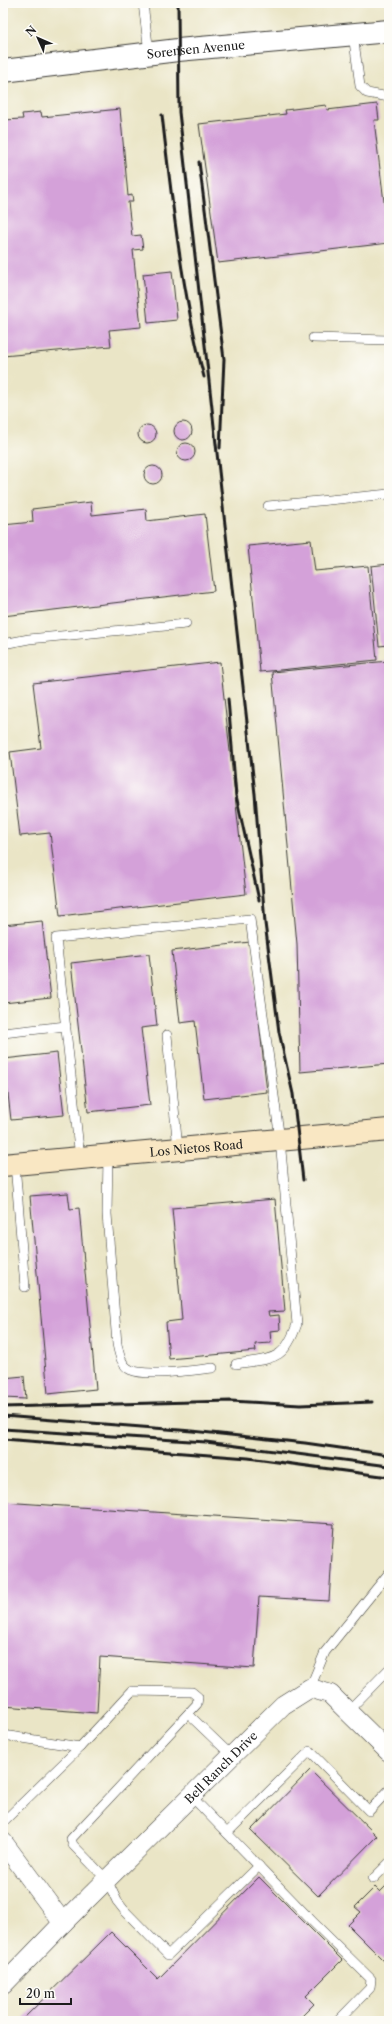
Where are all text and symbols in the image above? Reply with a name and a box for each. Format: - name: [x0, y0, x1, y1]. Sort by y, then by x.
- north arrow: [18, 18, 58, 58]
- text: N: [23, 22, 40, 39]
- street label: Sorensen Avenue: [146, 36, 246, 61]
- street label: Los Nietos Road: [149, 1136, 244, 1159]
- street label: Bell Ranch Drive: [181, 1727, 260, 1806]
- scale bar: [20, 1980, 71, 2006]
- text: 20 m: [26, 1986, 55, 2001]

